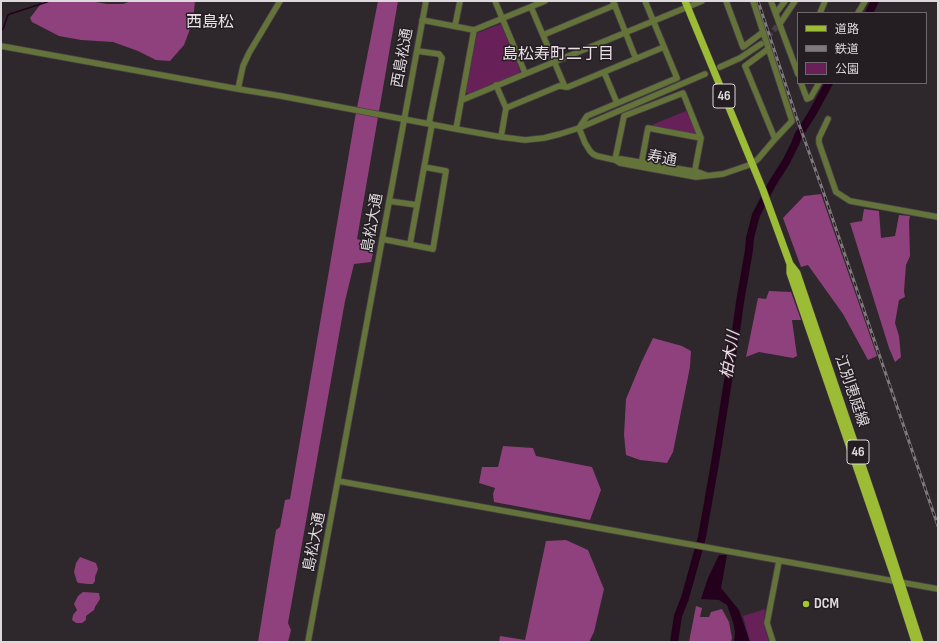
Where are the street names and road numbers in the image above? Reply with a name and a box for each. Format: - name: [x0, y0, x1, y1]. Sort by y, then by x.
- street label: 西島松通: [389, 27, 417, 89]
- road number: 46: [713, 84, 735, 108]
- street label: 寿通: [646, 148, 678, 170]
- street label: 島松大通: [359, 192, 387, 254]
- street label: 江別恵庭線: [830, 353, 872, 429]
- road number: 46: [847, 440, 869, 464]
- street label: 島松大通: [300, 511, 330, 573]

